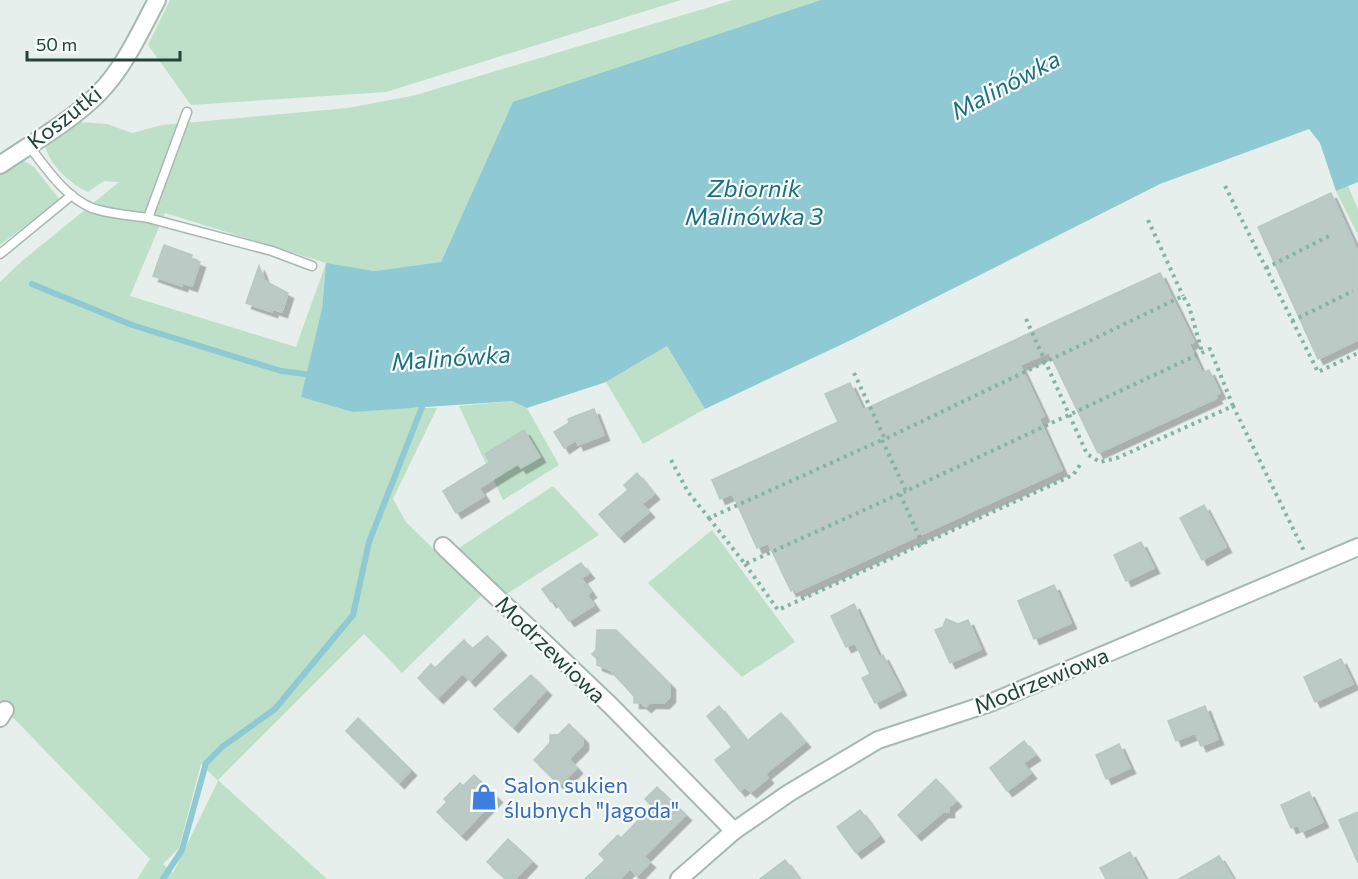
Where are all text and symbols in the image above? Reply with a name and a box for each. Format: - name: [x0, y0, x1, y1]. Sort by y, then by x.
- scale bar: [27, 24, 180, 62]
- text: 50 m: [36, 33, 77, 55]
- water label: Malinówka: [945, 43, 1065, 125]
- street label: Koszutki: [22, 80, 106, 154]
- water label: Zbiornik Malinówka 3: [685, 173, 823, 230]
- water label: Malinówka: [390, 338, 512, 376]
- street label: Modrzewiowa: [490, 590, 612, 708]
- street label: Modrzewiowa: [970, 641, 1112, 719]
- place label: Salon sukien ślubnych "Jagoda": [504, 771, 679, 823]
- shop icon: Salon sukien ślubnych "Jagoda": [469, 782, 499, 812]

